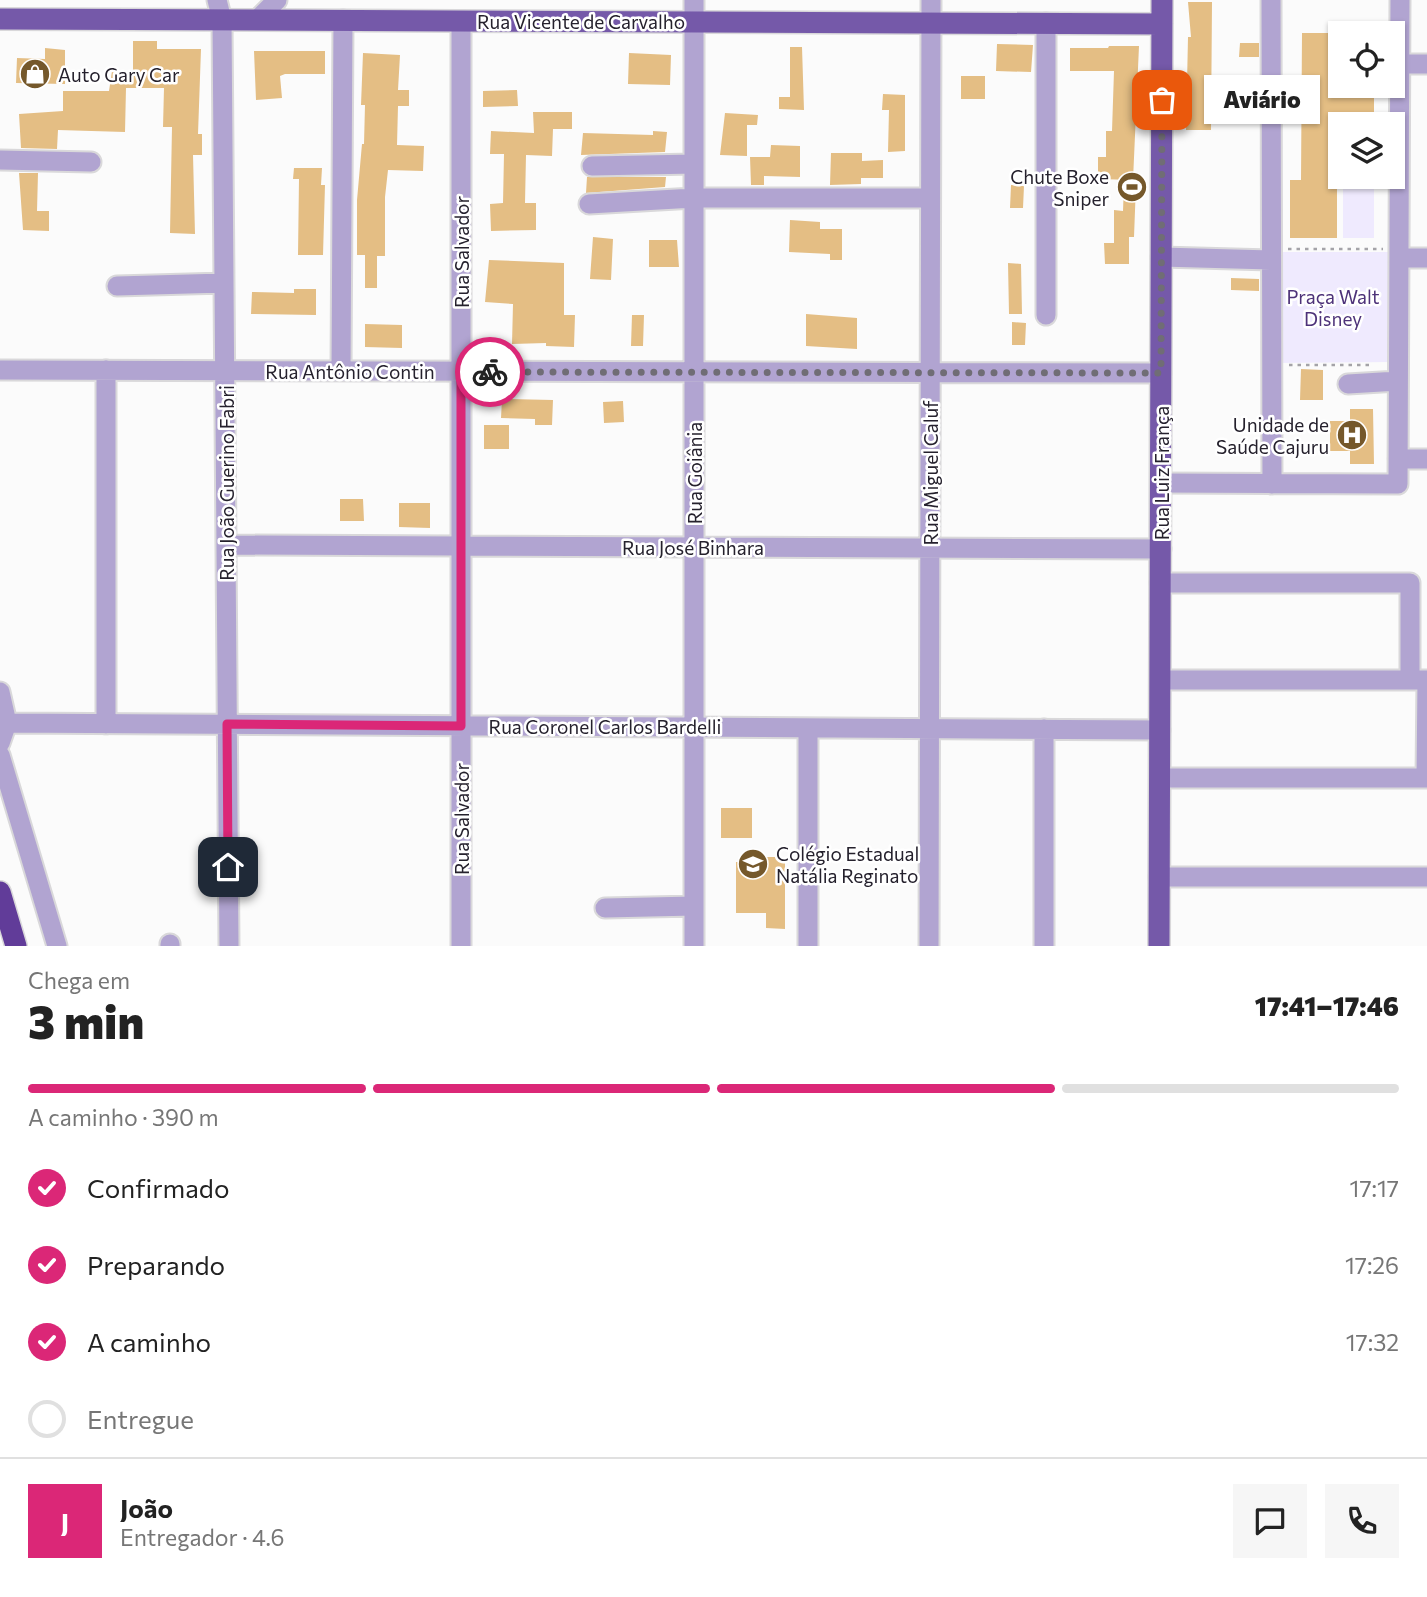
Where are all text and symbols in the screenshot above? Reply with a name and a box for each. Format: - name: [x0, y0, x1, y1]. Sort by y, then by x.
- street label: Rua Vicente de Carvalho: [477, 10, 685, 33]
- map controls: [1328, 21, 1405, 189]
- button: locate: [1328, 21, 1405, 98]
- shop icon: Auto Gary Car: [18, 57, 52, 91]
- place label: Auto Gary Car: [58, 63, 180, 86]
- pin: [1132, 70, 1192, 130]
- callout: Aviário: [1204, 76, 1320, 124]
- icon: bag: [1143, 81, 1181, 119]
- text: Aviário: [1223, 85, 1301, 113]
- button: layers: [1328, 112, 1405, 189]
- place label: Chute Boxe Sniper: [1010, 165, 1109, 210]
- sports icon: Chute Boxe Sniper: [1115, 170, 1149, 204]
- street label: Rua Salvador: [450, 196, 473, 308]
- park label: Praça Walt Disney: [1286, 285, 1380, 330]
- courier: [455, 337, 525, 407]
- icon: bike: [471, 353, 509, 391]
- street label: Rua Antônio Contin: [265, 360, 435, 383]
- street label: Rua João Guerino Fabri: [215, 385, 238, 581]
- street label: Rua Miguel Caluf: [919, 400, 942, 546]
- street label: Rua Luiz França: [1150, 406, 1173, 540]
- place label: Unidade de Saúde Cajuru: [1216, 413, 1329, 458]
- hospital icon: Unidade de Saúde Cajuru: [1335, 418, 1369, 452]
- street label: Rua Goiânia: [683, 422, 706, 524]
- street label: Rua José Binhara: [622, 536, 764, 559]
- street label: Rua Coronel Carlos Bardelli: [489, 715, 721, 738]
- street label: Rua Salvador: [450, 763, 473, 875]
- pin: [198, 837, 258, 897]
- place label: Colégio Estadual Natália Reginato: [776, 842, 919, 887]
- school or university icon: Colégio Estadual Natália Reginato: [736, 847, 770, 881]
- icon: home: [209, 848, 247, 886]
- text: Chega em: [28, 966, 130, 994]
- text: 17:41–17:46: [1255, 990, 1399, 1021]
- text: 3 min: [28, 992, 144, 1048]
- text: A caminho · 390 m: [28, 1103, 219, 1131]
- icon: check: [28, 1169, 66, 1207]
- text: Confirmado: [87, 1172, 229, 1203]
- text: 17:17: [1350, 1174, 1399, 1202]
- icon: check: [28, 1246, 66, 1284]
- text: Preparando: [87, 1249, 225, 1280]
- text: 17:26: [1345, 1251, 1399, 1279]
- icon: check: [28, 1323, 66, 1361]
- text: A caminho: [87, 1326, 211, 1357]
- text: 17:32: [1346, 1328, 1399, 1356]
- text: Entregue: [87, 1403, 194, 1434]
- button: chat: [1233, 1484, 1307, 1558]
- button: phone: [1325, 1484, 1399, 1558]
- text: João: [120, 1492, 173, 1523]
- text: J: [61, 1506, 69, 1537]
- text: Entregador · 4.6: [120, 1523, 285, 1551]

